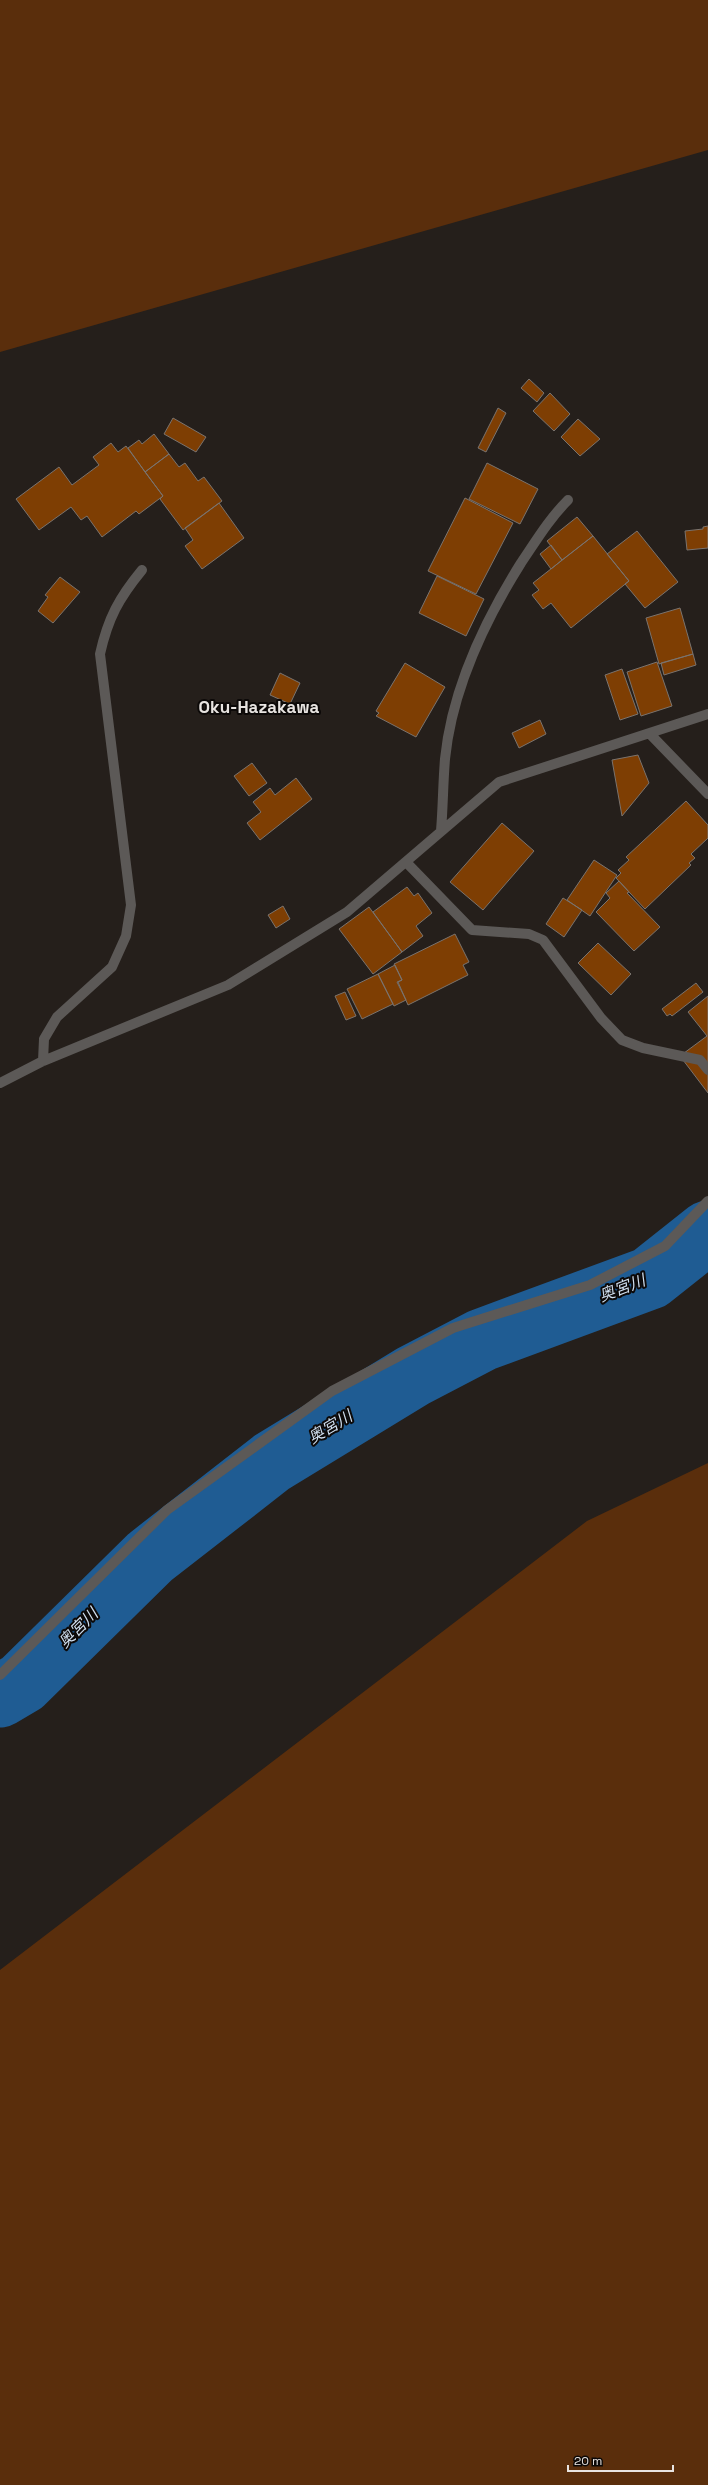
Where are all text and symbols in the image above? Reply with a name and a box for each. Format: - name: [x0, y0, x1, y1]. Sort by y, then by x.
- district label: Oku-Hazakawa: [199, 696, 320, 718]
- water label: 奥宮川: [596, 1269, 650, 1306]
- water label: 奥宮川: [304, 1405, 358, 1448]
- water label: 奥宮川: [54, 1602, 104, 1652]
- scale bar: [568, 2447, 673, 2473]
- text: 20 m: [574, 2453, 602, 2469]

